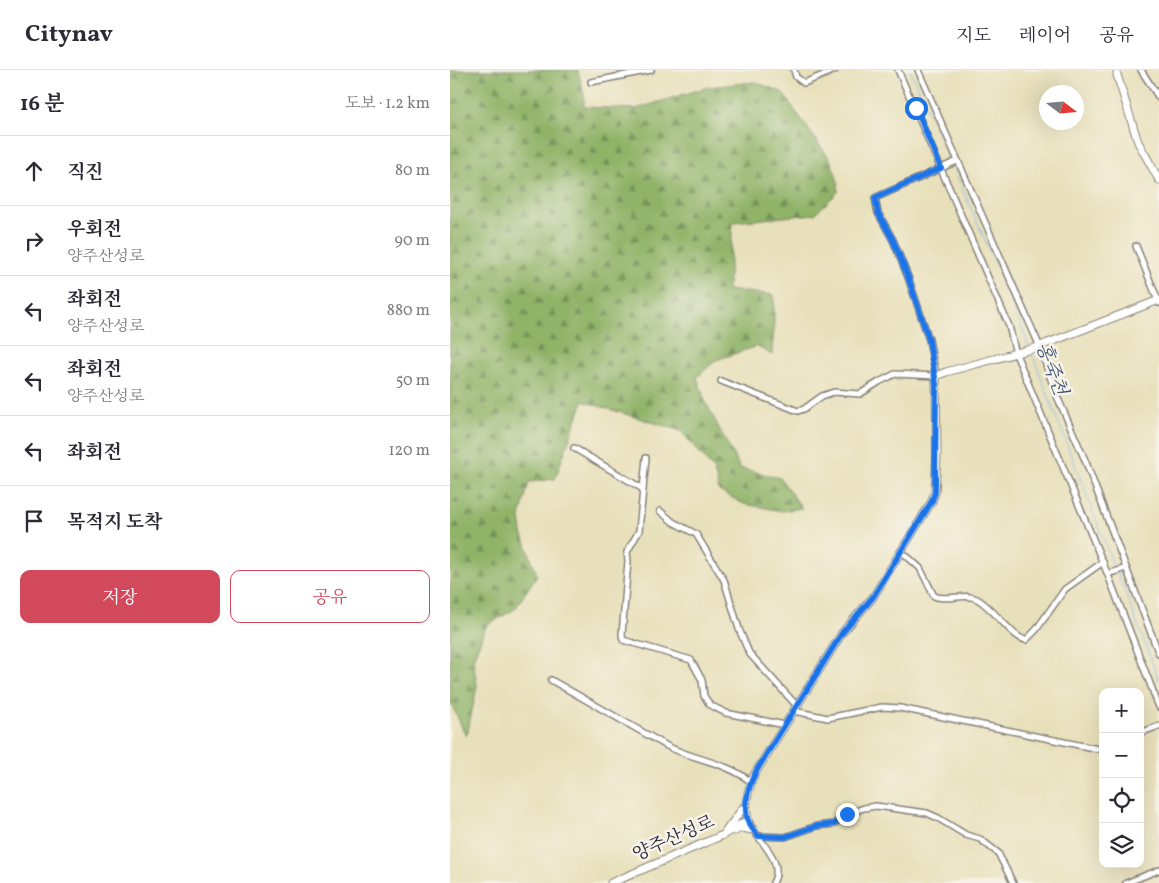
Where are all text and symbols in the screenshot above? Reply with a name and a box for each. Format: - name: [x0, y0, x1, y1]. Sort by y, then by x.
- text: Citynav: [25, 18, 113, 52]
- text: 지도: [956, 24, 991, 49]
- text: 레이어: [1019, 24, 1071, 49]
- text: 공유: [1099, 24, 1134, 49]
- north arrow: [1039, 85, 1084, 130]
- text: 16 분: [20, 90, 64, 119]
- text: 도보 · 1.2 km: [345, 93, 430, 115]
- route start: [905, 97, 928, 120]
- icon: ahead: [20, 157, 48, 185]
- text: 직진: [67, 160, 104, 186]
- text: 80 m: [395, 160, 430, 182]
- text: 우회전: [67, 217, 122, 243]
- icon: right: [20, 227, 48, 255]
- text: 90 m: [394, 230, 430, 252]
- text: 양주산성로: [67, 246, 144, 268]
- text: 좌회전: [67, 287, 122, 313]
- icon: left: [20, 297, 48, 325]
- text: 880 m: [387, 300, 430, 322]
- text: 양주산성로: [67, 316, 144, 338]
- water label: 홍죽천: [1029, 339, 1074, 401]
- text: 좌회전: [67, 357, 122, 383]
- icon: left: [20, 367, 48, 395]
- text: 50 m: [396, 370, 430, 392]
- text: 양주산성로: [67, 386, 144, 408]
- icon: left: [20, 437, 48, 465]
- text: 좌회전: [67, 440, 122, 466]
- text: 120 m: [388, 440, 430, 462]
- icon: arrive: [20, 507, 48, 535]
- text: 목적지 도착: [67, 510, 163, 536]
- button: 저장: [20, 570, 220, 623]
- button: 공유: [230, 570, 430, 623]
- map controls: [1099, 688, 1144, 868]
- button: +: [1099, 688, 1144, 733]
- button: −: [1099, 733, 1144, 778]
- button: locate: [1099, 778, 1144, 823]
- route end: [836, 803, 859, 826]
- street label: 양주산성로: [629, 810, 719, 868]
- button: layers: [1099, 823, 1144, 868]

